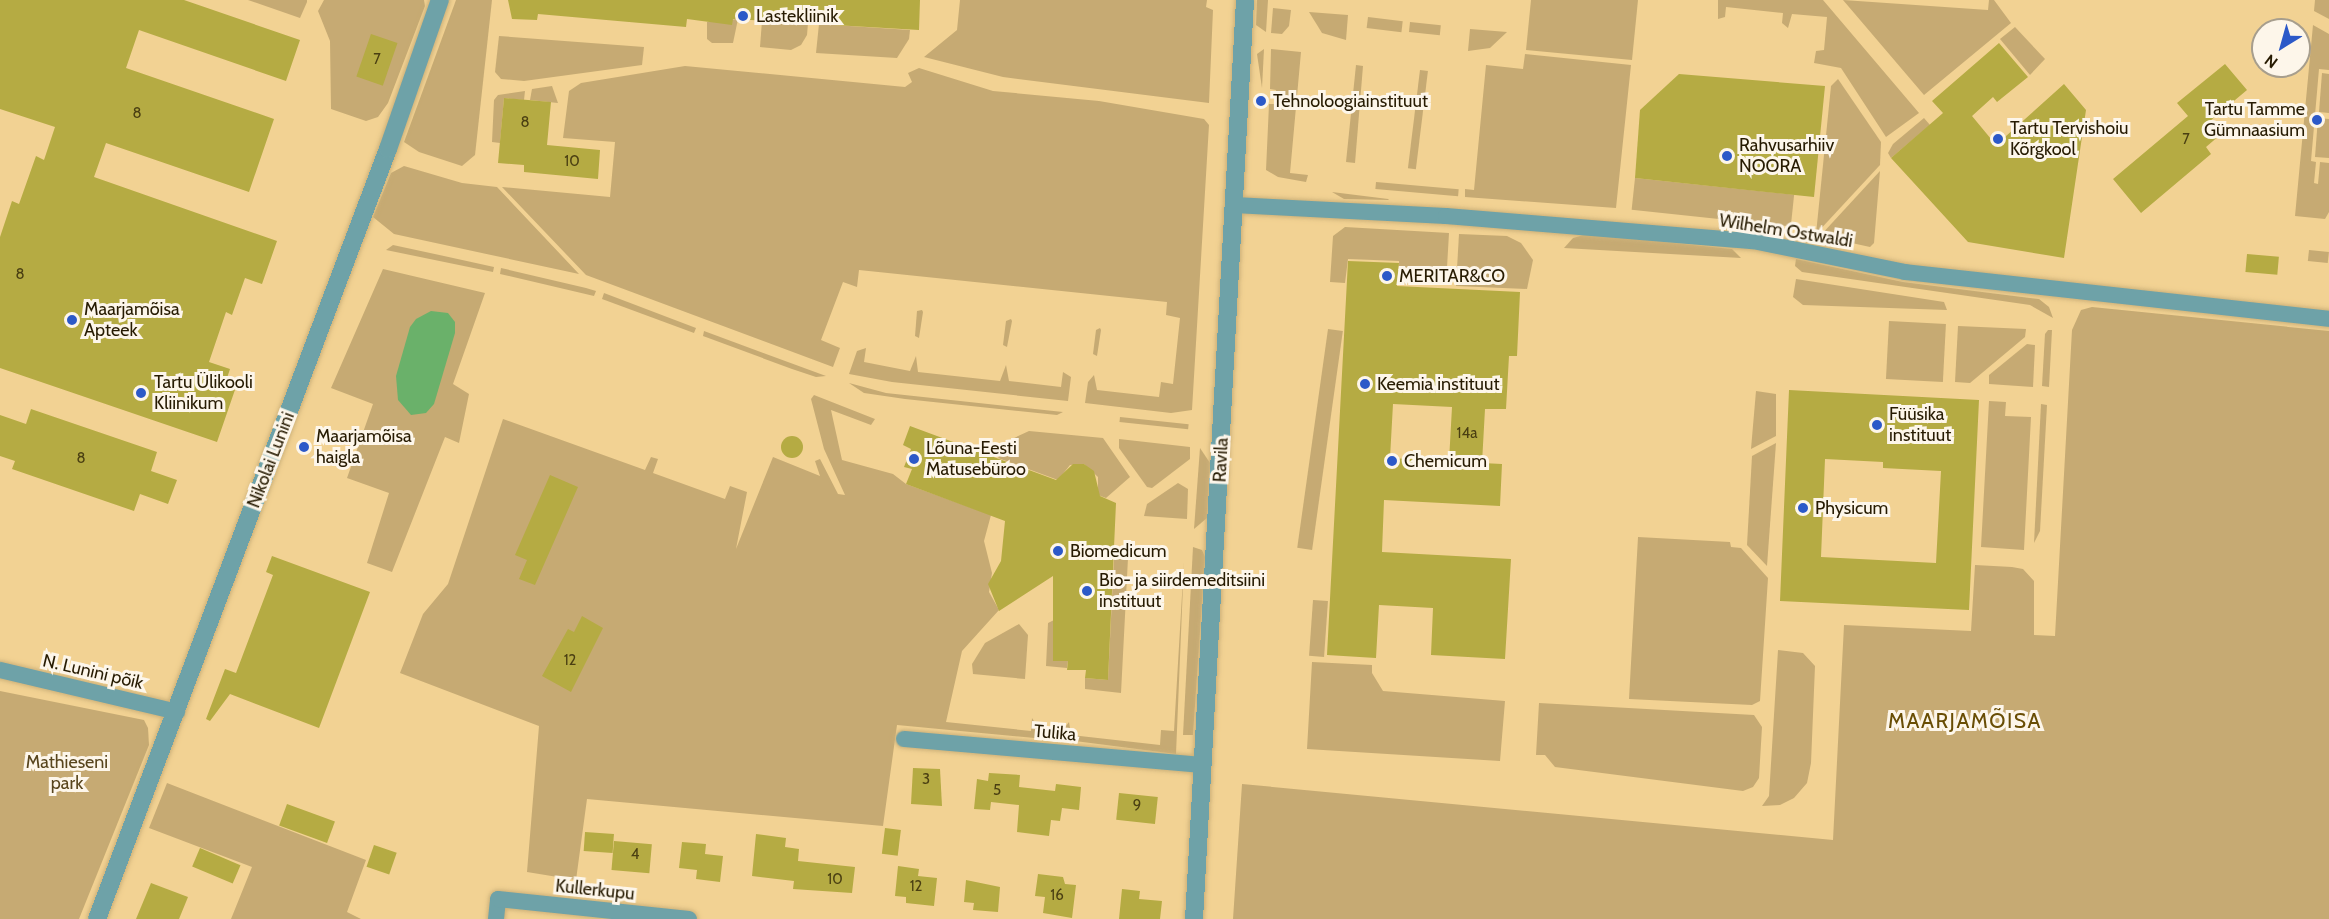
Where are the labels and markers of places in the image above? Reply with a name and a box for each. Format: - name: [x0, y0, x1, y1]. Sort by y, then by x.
- place label: Lastekliinik: [756, 5, 838, 27]
- marker: Lastekliinik: [734, 7, 752, 25]
- place label: Tehnoloogiainstituut: [1273, 90, 1428, 112]
- marker: Tehnoloogiainstituut: [1254, 94, 1268, 108]
- place label: Tartu Tamme Gümnaasium: [2204, 99, 2305, 142]
- marker: Tartu Tamme Gümnaasium: [2310, 113, 2324, 127]
- place label: Tartu Tervishoiu Kõrgkool: [2010, 118, 2128, 160]
- marker: Tartu Tervishoiu Kõrgkool: [1991, 132, 2005, 146]
- place label: Rahvusarhiiv NOORA: [1739, 135, 1834, 178]
- marker: Rahvusarhiiv NOORA: [1720, 149, 1734, 163]
- place label: MERITAR&CO: [1399, 265, 1505, 287]
- marker: MERITAR&CO: [1380, 269, 1394, 283]
- place label: Maarjamõisa Apteek: [84, 299, 180, 342]
- marker: Maarjamõisa Apteek: [65, 313, 79, 327]
- place label: Tartu Ülikooli Kliinikum: [154, 372, 253, 415]
- place label: Keemia instituut: [1377, 373, 1500, 395]
- marker: Keemia instituut: [1358, 377, 1372, 391]
- marker: Tartu Ülikooli Kliinikum: [132, 384, 150, 402]
- place label: Füüsika instituut: [1889, 404, 1951, 446]
- marker: Füüsika instituut: [1870, 418, 1884, 432]
- place label: Maarjamõisa haigla: [316, 426, 412, 468]
- place label: Lõuna-Eesti Matusebüroo: [926, 438, 1026, 480]
- marker: Maarjamõisa haigla: [297, 440, 311, 454]
- place label: Chemicum: [1404, 450, 1487, 472]
- marker: Lõuna-Eesti Matusebüroo: [907, 452, 921, 466]
- marker: Chemicum: [1385, 454, 1399, 468]
- place label: Physicum: [1815, 497, 1888, 519]
- marker: Physicum: [1796, 501, 1810, 515]
- place label: Biomedicum: [1070, 540, 1167, 562]
- marker: Biomedicum: [1051, 544, 1065, 558]
- place label: Bio- ja siirdemeditsiini instituut: [1099, 570, 1265, 612]
- marker: Bio- ja siirdemeditsiini instituut: [1080, 584, 1094, 598]

